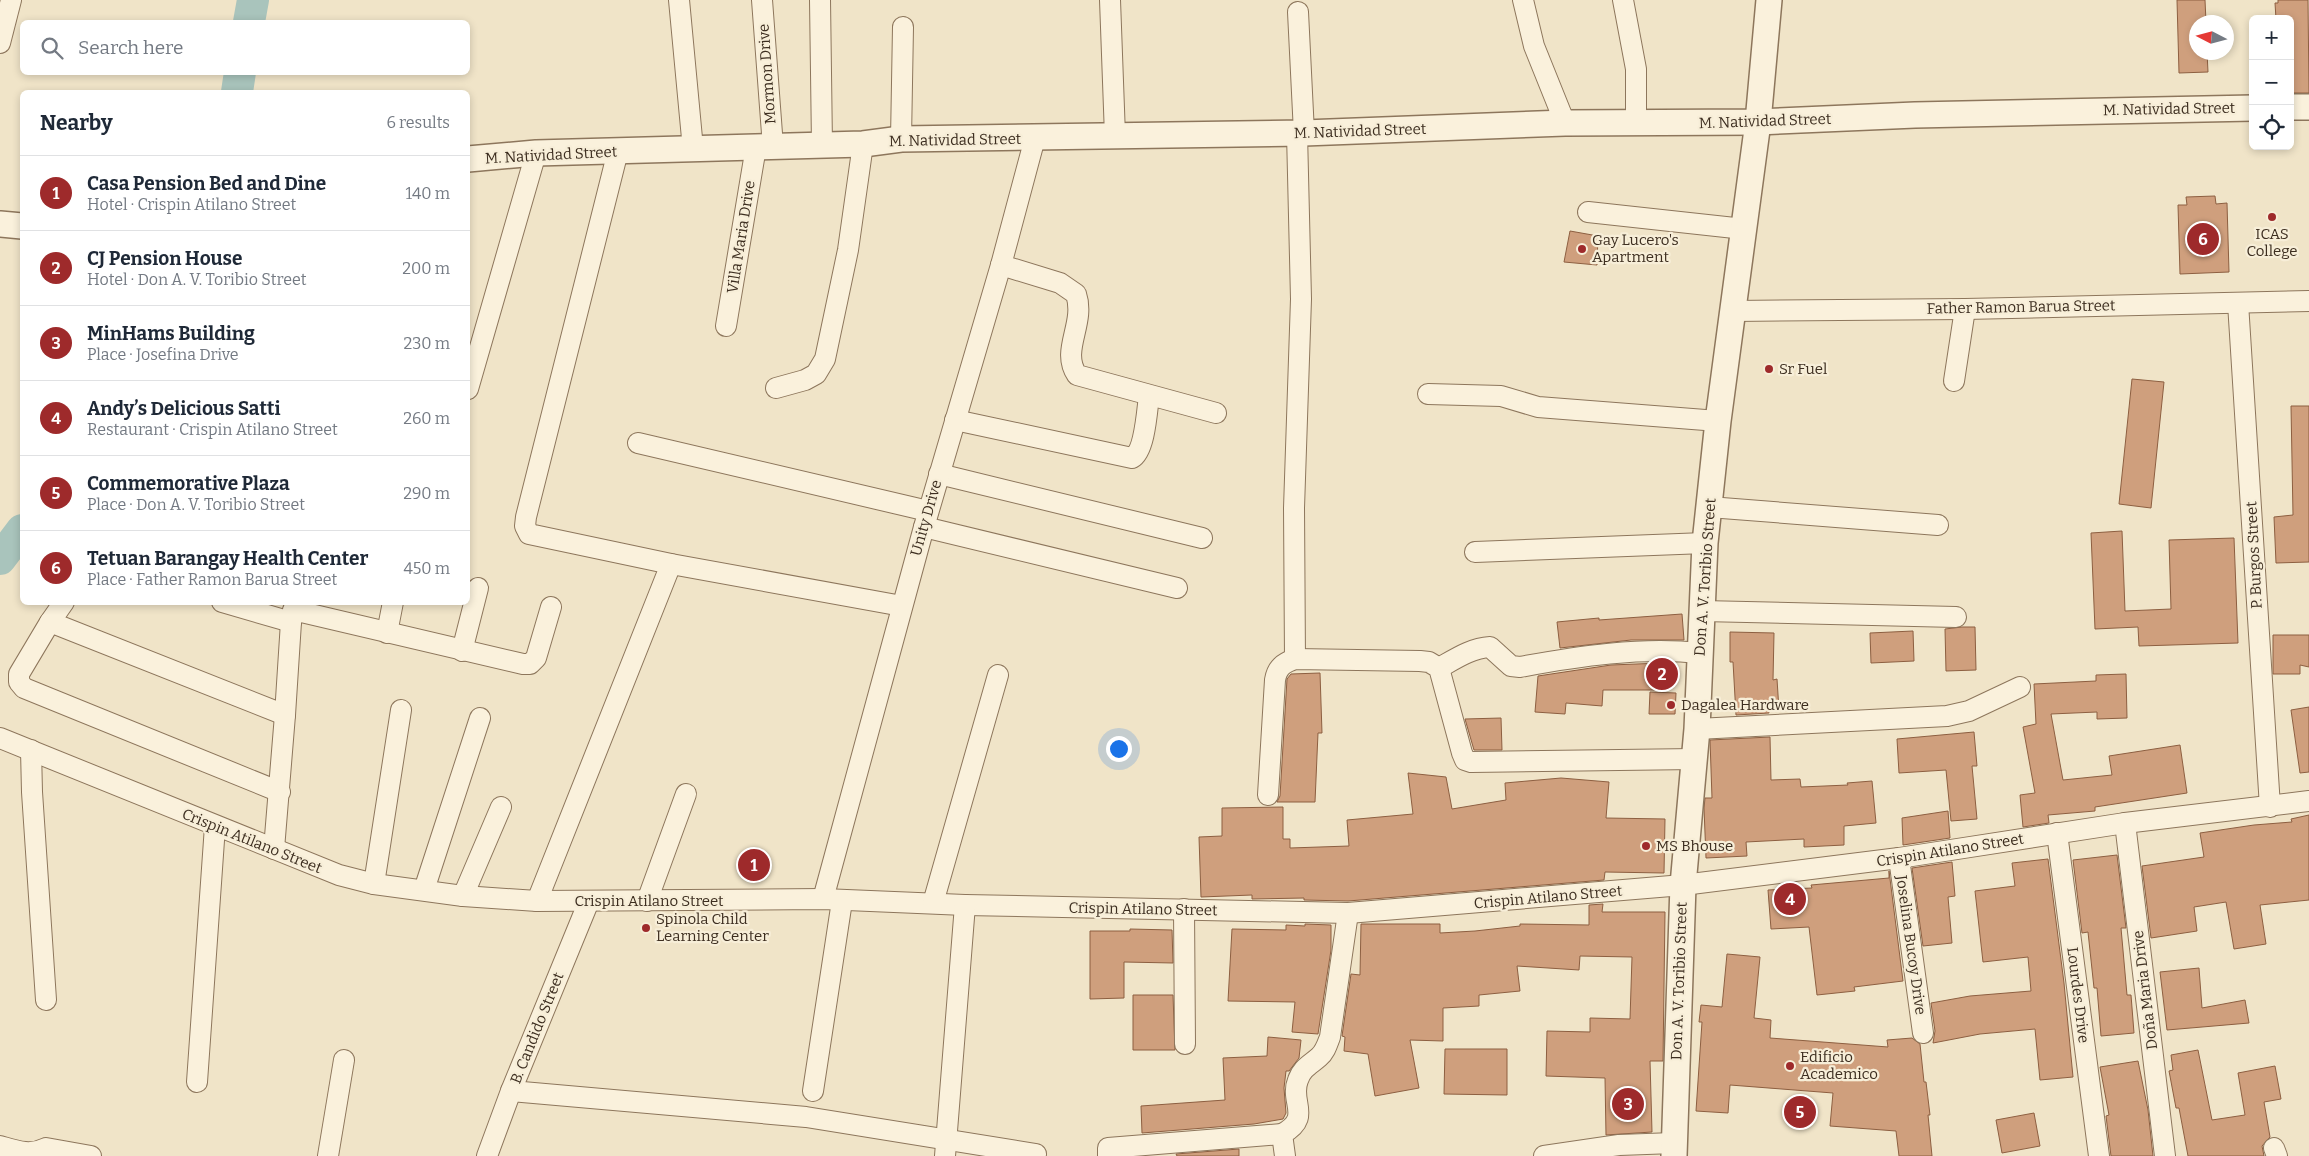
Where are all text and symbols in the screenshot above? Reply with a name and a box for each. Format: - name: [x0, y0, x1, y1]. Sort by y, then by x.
- north arrow: [2189, 15, 2234, 60]
- map controls: [2249, 15, 2294, 150]
- button: +: [2249, 15, 2294, 60]
- search box: [20, 20, 470, 75]
- street label: Mormon Drive: [755, 23, 779, 125]
- icon: search: [38, 34, 66, 62]
- text: Search here: [78, 36, 183, 59]
- button: −: [2249, 60, 2294, 105]
- street label: M. Natividad Street: [2103, 99, 2236, 119]
- button: locate: [2249, 105, 2294, 150]
- text: Nearby: [40, 110, 113, 136]
- street label: M. Natividad Street: [1699, 110, 1832, 132]
- text: 6 results: [387, 113, 450, 132]
- street label: M. Natividad Street: [1294, 120, 1427, 142]
- street label: M. Natividad Street: [889, 130, 1022, 150]
- street label: M. Natividad Street: [484, 143, 618, 167]
- text: Casa Pension Bed and Dine: [87, 172, 326, 195]
- street label: Villa Maria Drive: [723, 179, 759, 295]
- text: 1: [53, 184, 59, 203]
- text: 140 m: [405, 184, 450, 203]
- text: Hotel · Crispin Atilano Street: [87, 195, 296, 214]
- marker: ICAS College: [2266, 211, 2278, 223]
- pin: 6: [2187, 220, 2219, 258]
- place label: ICAS College: [2246, 225, 2298, 260]
- place label: Gay Lucero's Apartment: [1592, 231, 1679, 266]
- marker: Gay Lucero's Apartment: [1576, 243, 1588, 255]
- text: CJ Pension House: [87, 247, 242, 270]
- text: 2: [51, 259, 61, 278]
- text: 200 m: [402, 259, 450, 278]
- text: Hotel · Don A. V. Toribio Street: [87, 270, 306, 289]
- street label: Father Ramon Barua Street: [1926, 296, 2116, 318]
- text: MinHams Building: [87, 322, 255, 345]
- text: 3: [51, 334, 61, 353]
- text: 230 m: [403, 334, 450, 353]
- text: Place · Josefina Drive: [87, 345, 239, 364]
- place label: Sr Fuel: [1779, 360, 1827, 378]
- marker: Sr Fuel: [1763, 363, 1775, 375]
- text: Andy’s Delicious Satti: [87, 397, 280, 420]
- text: 4: [51, 409, 61, 428]
- text: 260 m: [403, 409, 450, 428]
- text: Restaurant · Crispin Atilano Street: [87, 420, 338, 439]
- text: Commemorative Plaza: [87, 472, 290, 495]
- street label: Unity Drive: [907, 478, 945, 558]
- text: 5: [52, 484, 60, 503]
- text: 290 m: [403, 484, 450, 503]
- text: Place · Don A. V. Toribio Street: [87, 495, 305, 514]
- street label: Don A. V. Toribio Street: [1690, 497, 1720, 657]
- street label: P. Burgos Street: [2242, 500, 2266, 609]
- text: Tetuan Barangay Health Center: [87, 547, 368, 570]
- text: 6: [51, 559, 61, 578]
- text: 450 m: [403, 559, 450, 578]
- text: Place · Father Ramon Barua Street: [87, 570, 337, 589]
- pin: 2: [1646, 655, 1678, 693]
- place label: Dagalea Hardware: [1681, 696, 1809, 714]
- marker: Dagalea Hardware: [1665, 699, 1677, 711]
- your location: [1106, 736, 1132, 762]
- street label: Crispin Atilano Street: [180, 805, 325, 877]
- street label: Crispin Atilano Street: [1875, 829, 2026, 871]
- place label: MS Bhouse: [1656, 837, 1733, 855]
- marker: MS Bhouse: [1640, 840, 1652, 852]
- pin: 1: [738, 846, 770, 884]
- street label: Joselina Bucoy Drive: [1892, 873, 1930, 1016]
- pin: 4: [1774, 880, 1806, 918]
- street label: Crispin Atilano Street: [1473, 881, 1624, 912]
- street label: Crispin Atilano Street: [574, 892, 724, 910]
- street label: Crispin Atilano Street: [1068, 899, 1218, 919]
- street label: Don A. V. Toribio Street: [1667, 901, 1691, 1061]
- place label: Spinola Child Learning Center: [656, 910, 769, 945]
- marker: Spinola Child Learning Center: [640, 922, 652, 934]
- street label: Doña Maria Drive: [2129, 929, 2161, 1051]
- street label: Lourdes Drive: [2063, 946, 2093, 1044]
- street label: B. Candido Street: [506, 969, 568, 1086]
- place label: Edificio Academico: [1800, 1048, 1878, 1083]
- marker: Edificio Academico: [1784, 1060, 1796, 1072]
- pin: 3: [1612, 1085, 1644, 1123]
- pin: 5: [1784, 1093, 1816, 1131]

